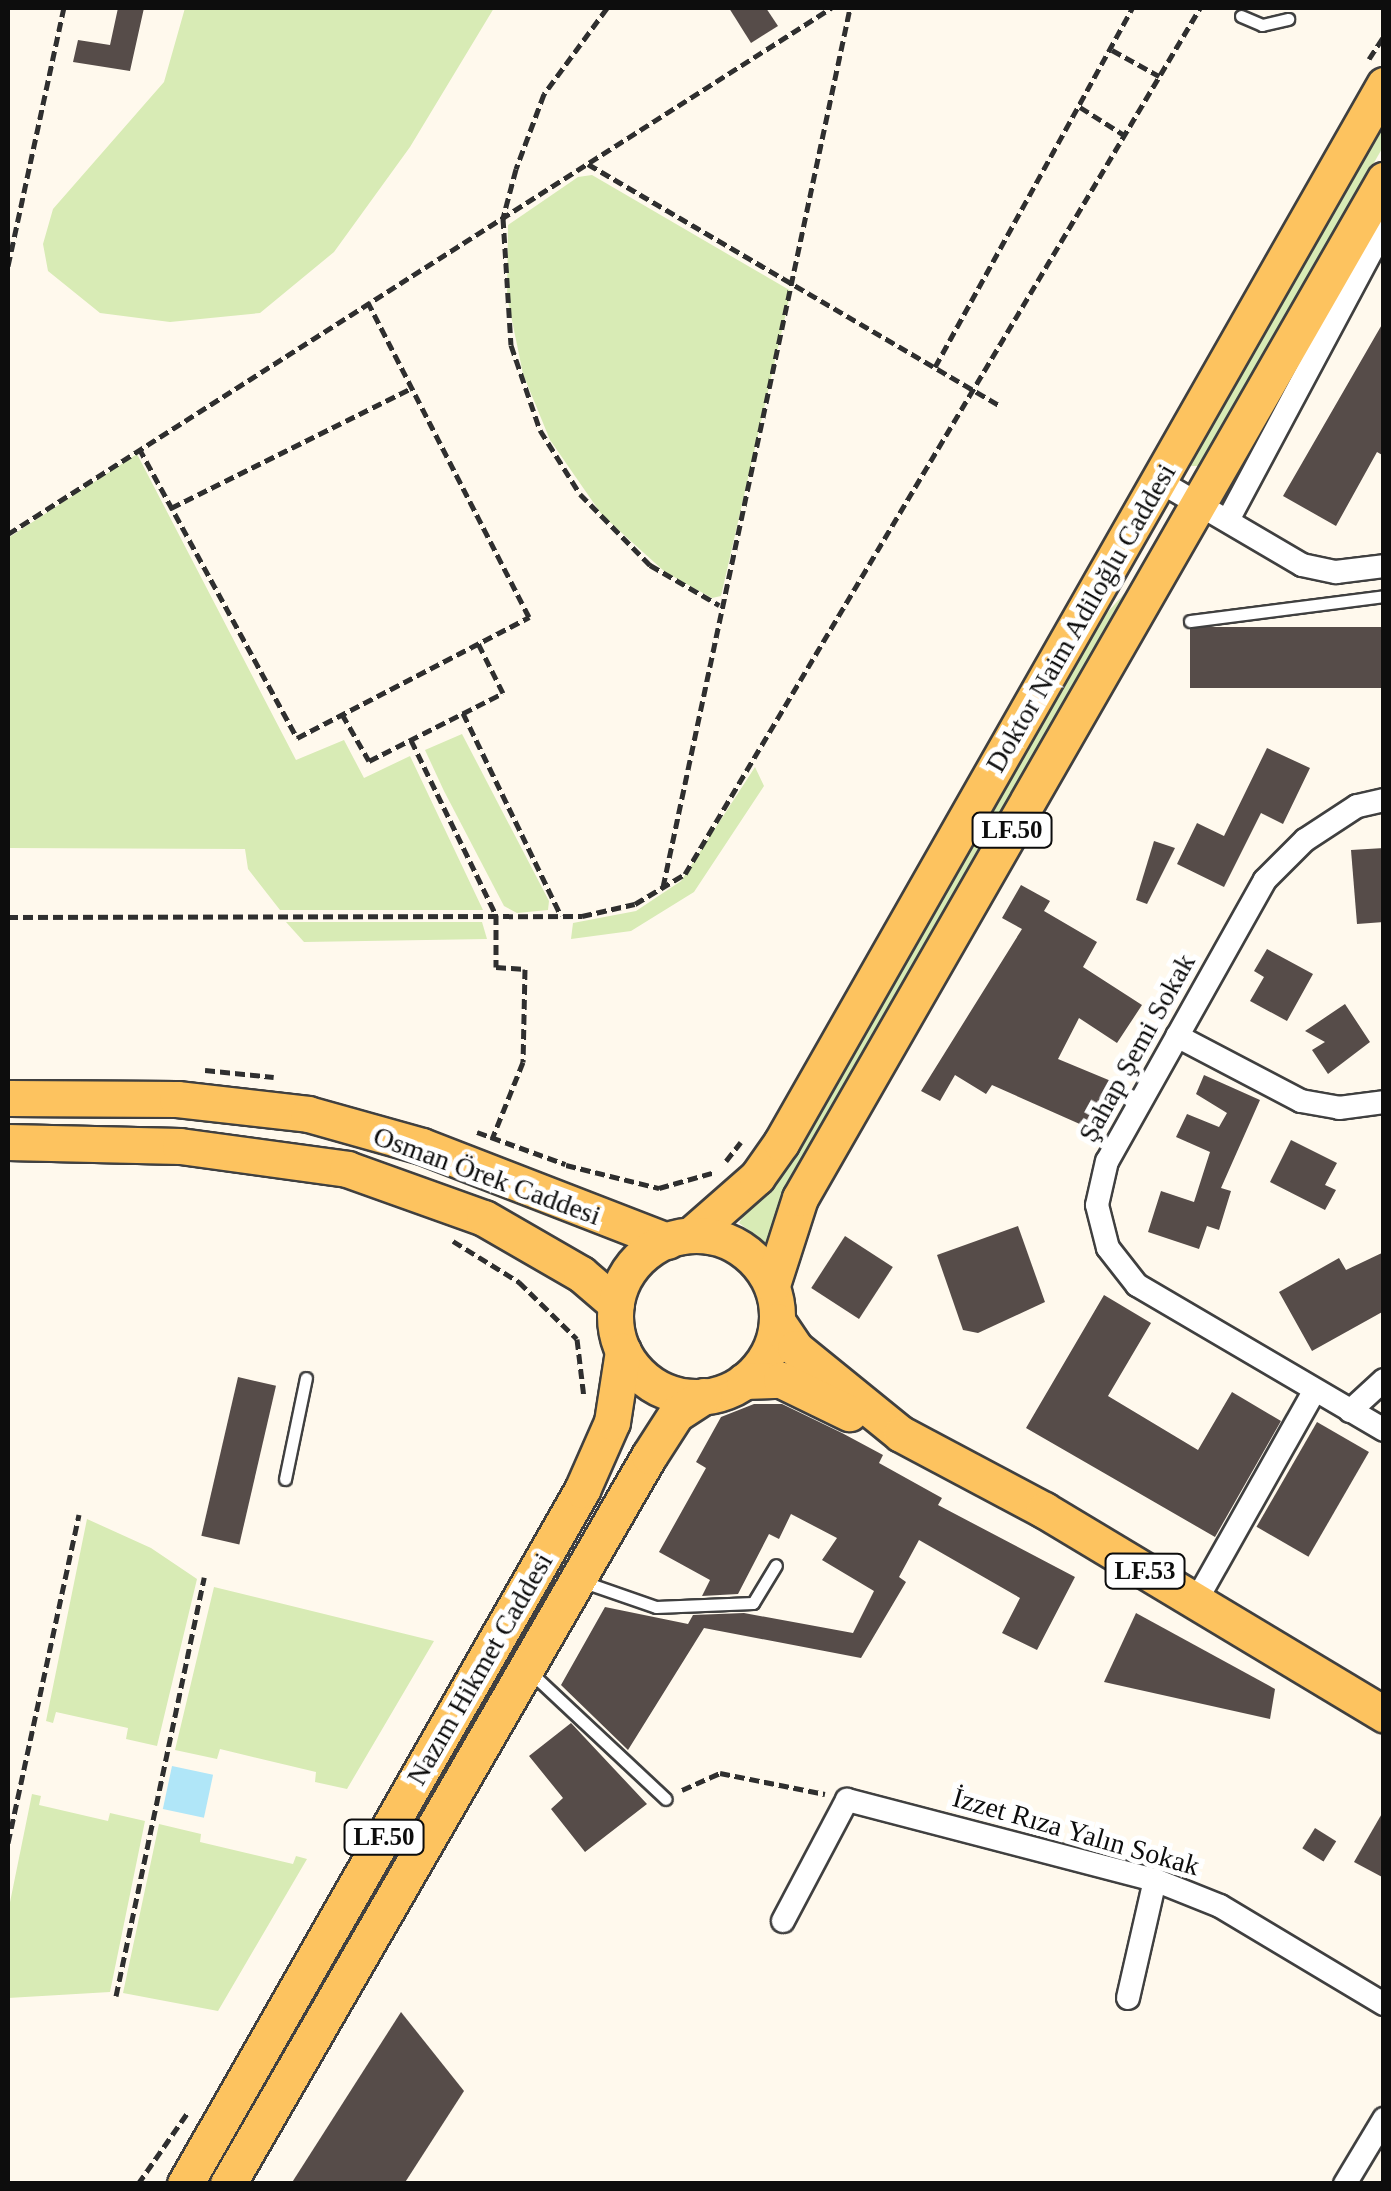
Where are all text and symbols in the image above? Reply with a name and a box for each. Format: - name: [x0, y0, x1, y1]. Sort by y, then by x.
- street label: Doktor Naim Adiloğlu Caddesi: [978, 457, 1184, 779]
- road number: LF.50: [970, 810, 1054, 850]
- street label: Şahap Şemi Sokak: [1071, 948, 1203, 1148]
- street label: Osman Örek Caddesi: [369, 1119, 605, 1233]
- street label: Nazım Hikmet Caddesi: [400, 1547, 560, 1791]
- road number: LF.53: [1102, 1551, 1188, 1591]
- street label: İzzet Rıza Yalın Sokak: [948, 1781, 1204, 1883]
- road number: LF.50: [342, 1817, 426, 1857]

